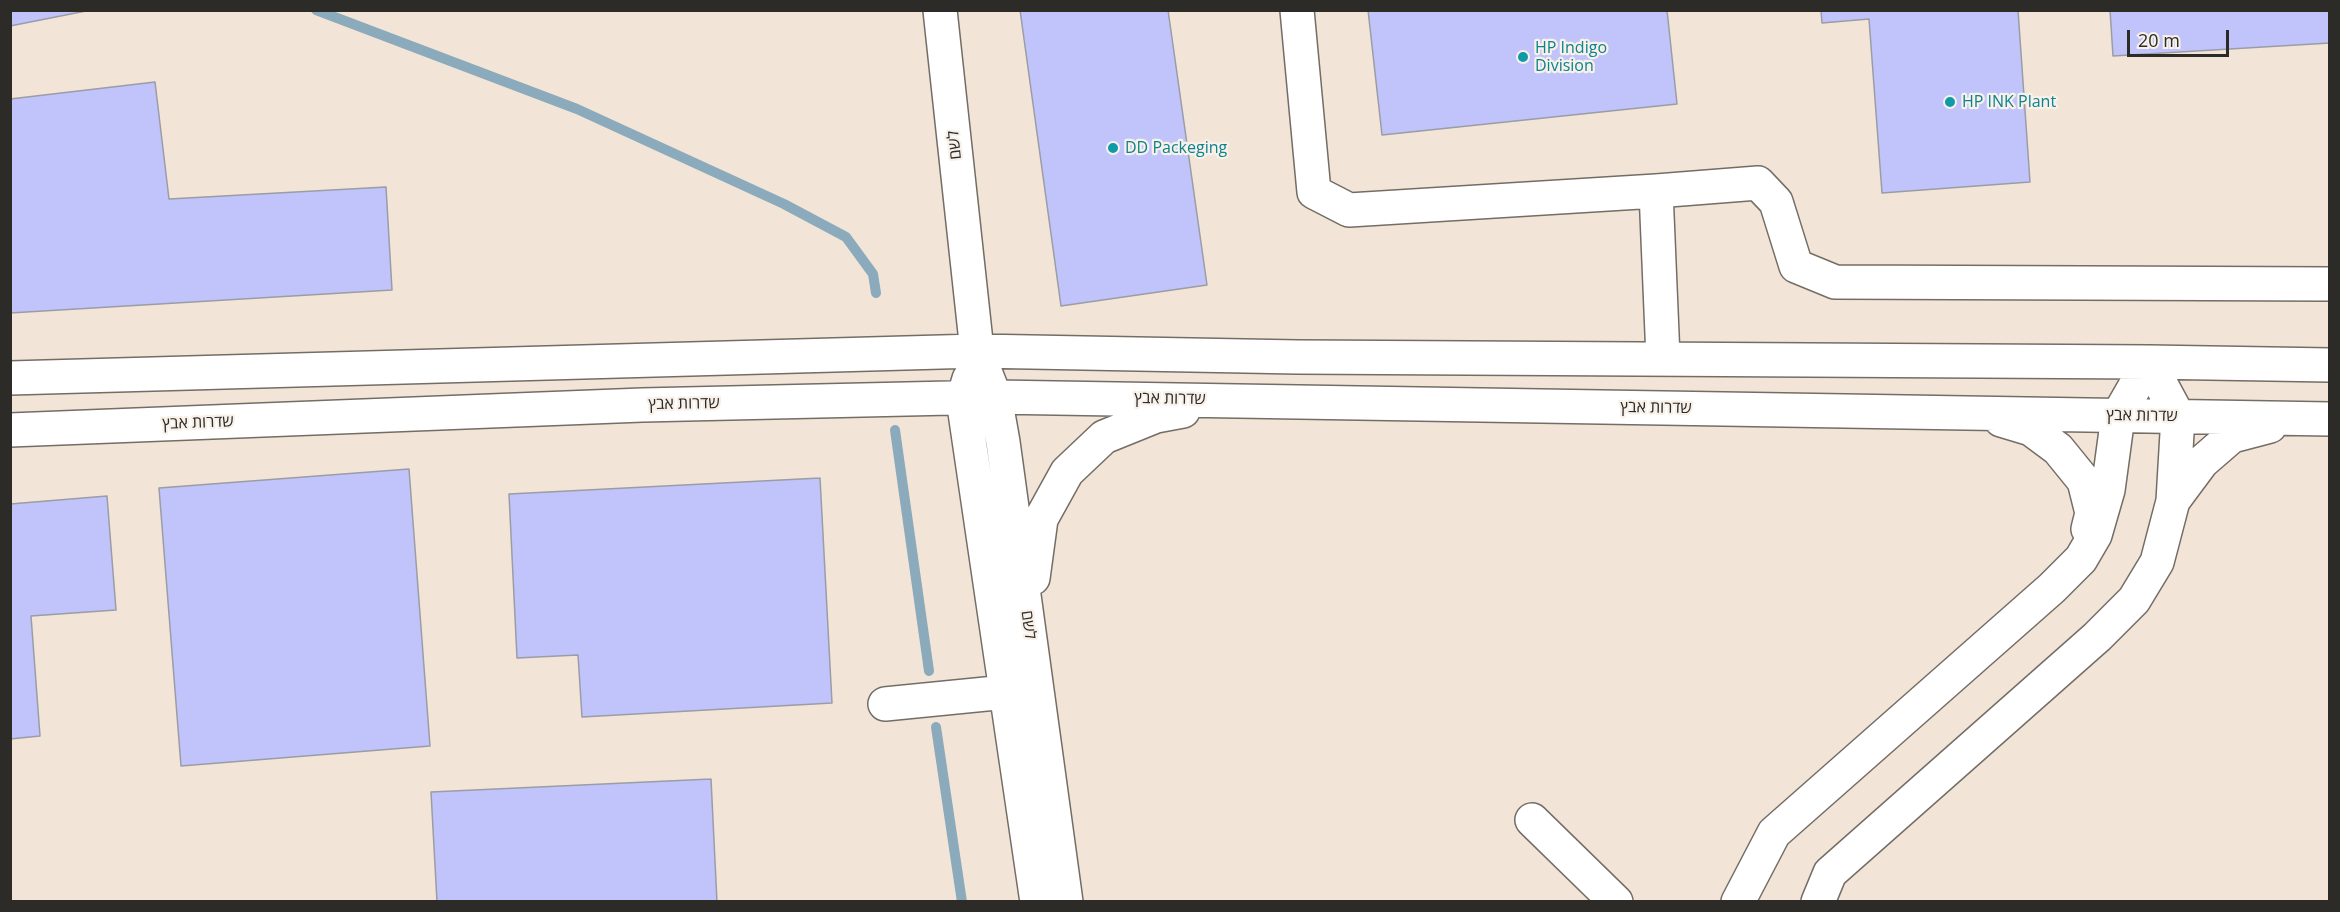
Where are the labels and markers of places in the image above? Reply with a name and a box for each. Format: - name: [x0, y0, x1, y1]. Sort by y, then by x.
- place label: HP Indigo Division: [1535, 38, 1607, 76]
- marker: HP Indigo Division: [1516, 50, 1530, 64]
- place label: HP INK Plant: [1962, 92, 2056, 112]
- marker: HP INK Plant: [1943, 95, 1957, 109]
- place label: DD Packeging: [1125, 138, 1227, 158]
- marker: DD Packeging: [1106, 141, 1120, 155]

